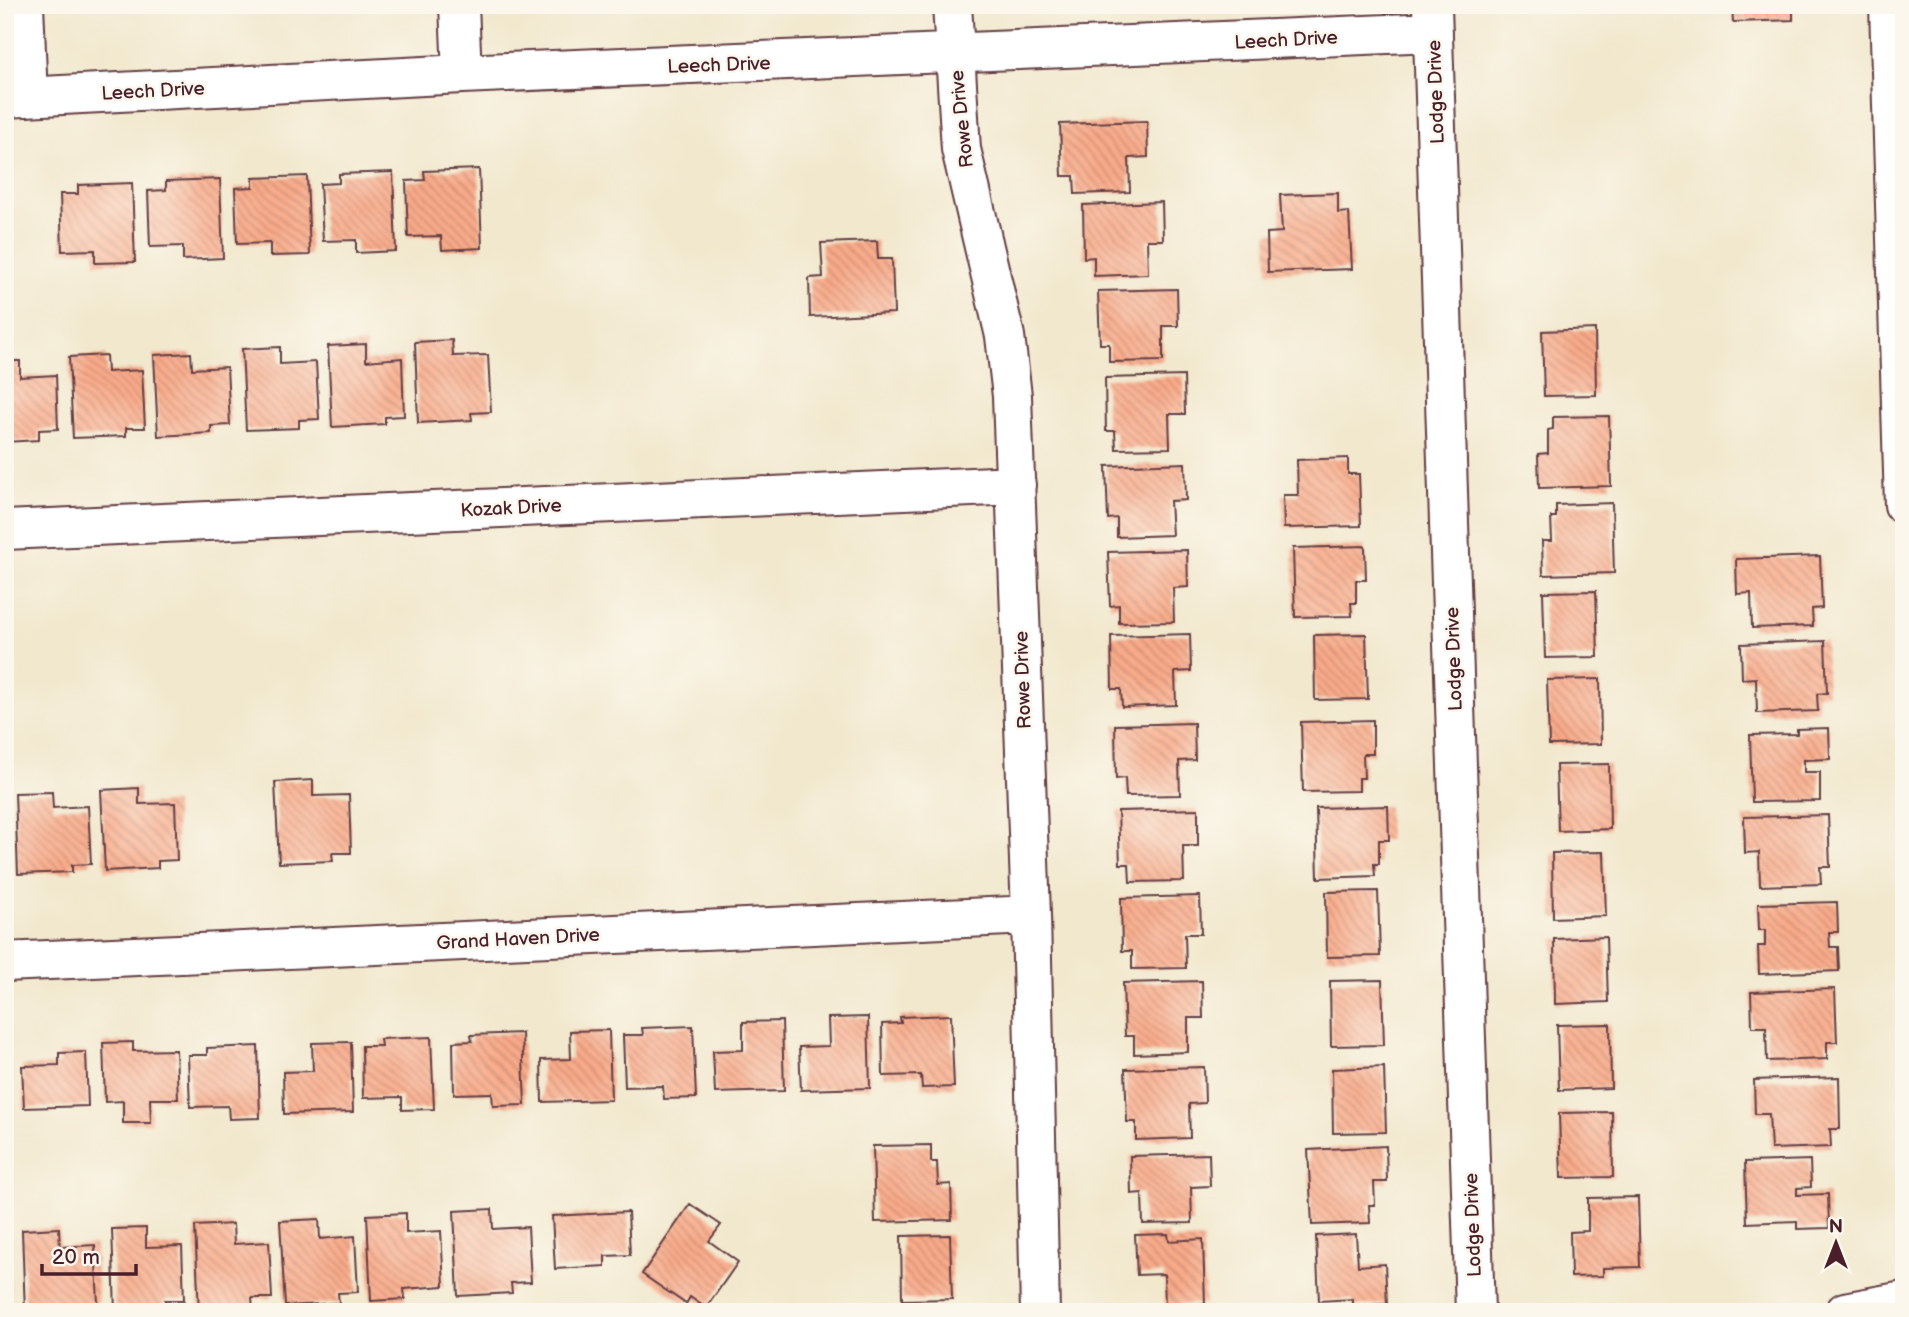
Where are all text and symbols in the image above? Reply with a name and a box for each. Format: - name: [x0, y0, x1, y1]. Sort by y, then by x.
- street label: Leech Drive: [1234, 26, 1338, 55]
- street label: Lodge Drive: [1423, 40, 1450, 144]
- street label: Leech Drive: [667, 52, 771, 79]
- street label: Rowe Drive: [946, 69, 979, 169]
- street label: Leech Drive: [101, 77, 205, 106]
- street label: Kozak Drive: [460, 494, 562, 523]
- street label: Lodge Drive: [1441, 607, 1468, 711]
- street label: Rowe Drive: [1010, 631, 1037, 729]
- street label: Grand Haven Drive: [436, 924, 600, 955]
- street label: Lodge Drive: [1460, 1173, 1487, 1277]
- north arrow: [1800, 1208, 1870, 1278]
- text: N: [1829, 1216, 1843, 1239]
- scale bar: [42, 1233, 136, 1277]
- text: 20 m: [52, 1245, 100, 1270]

